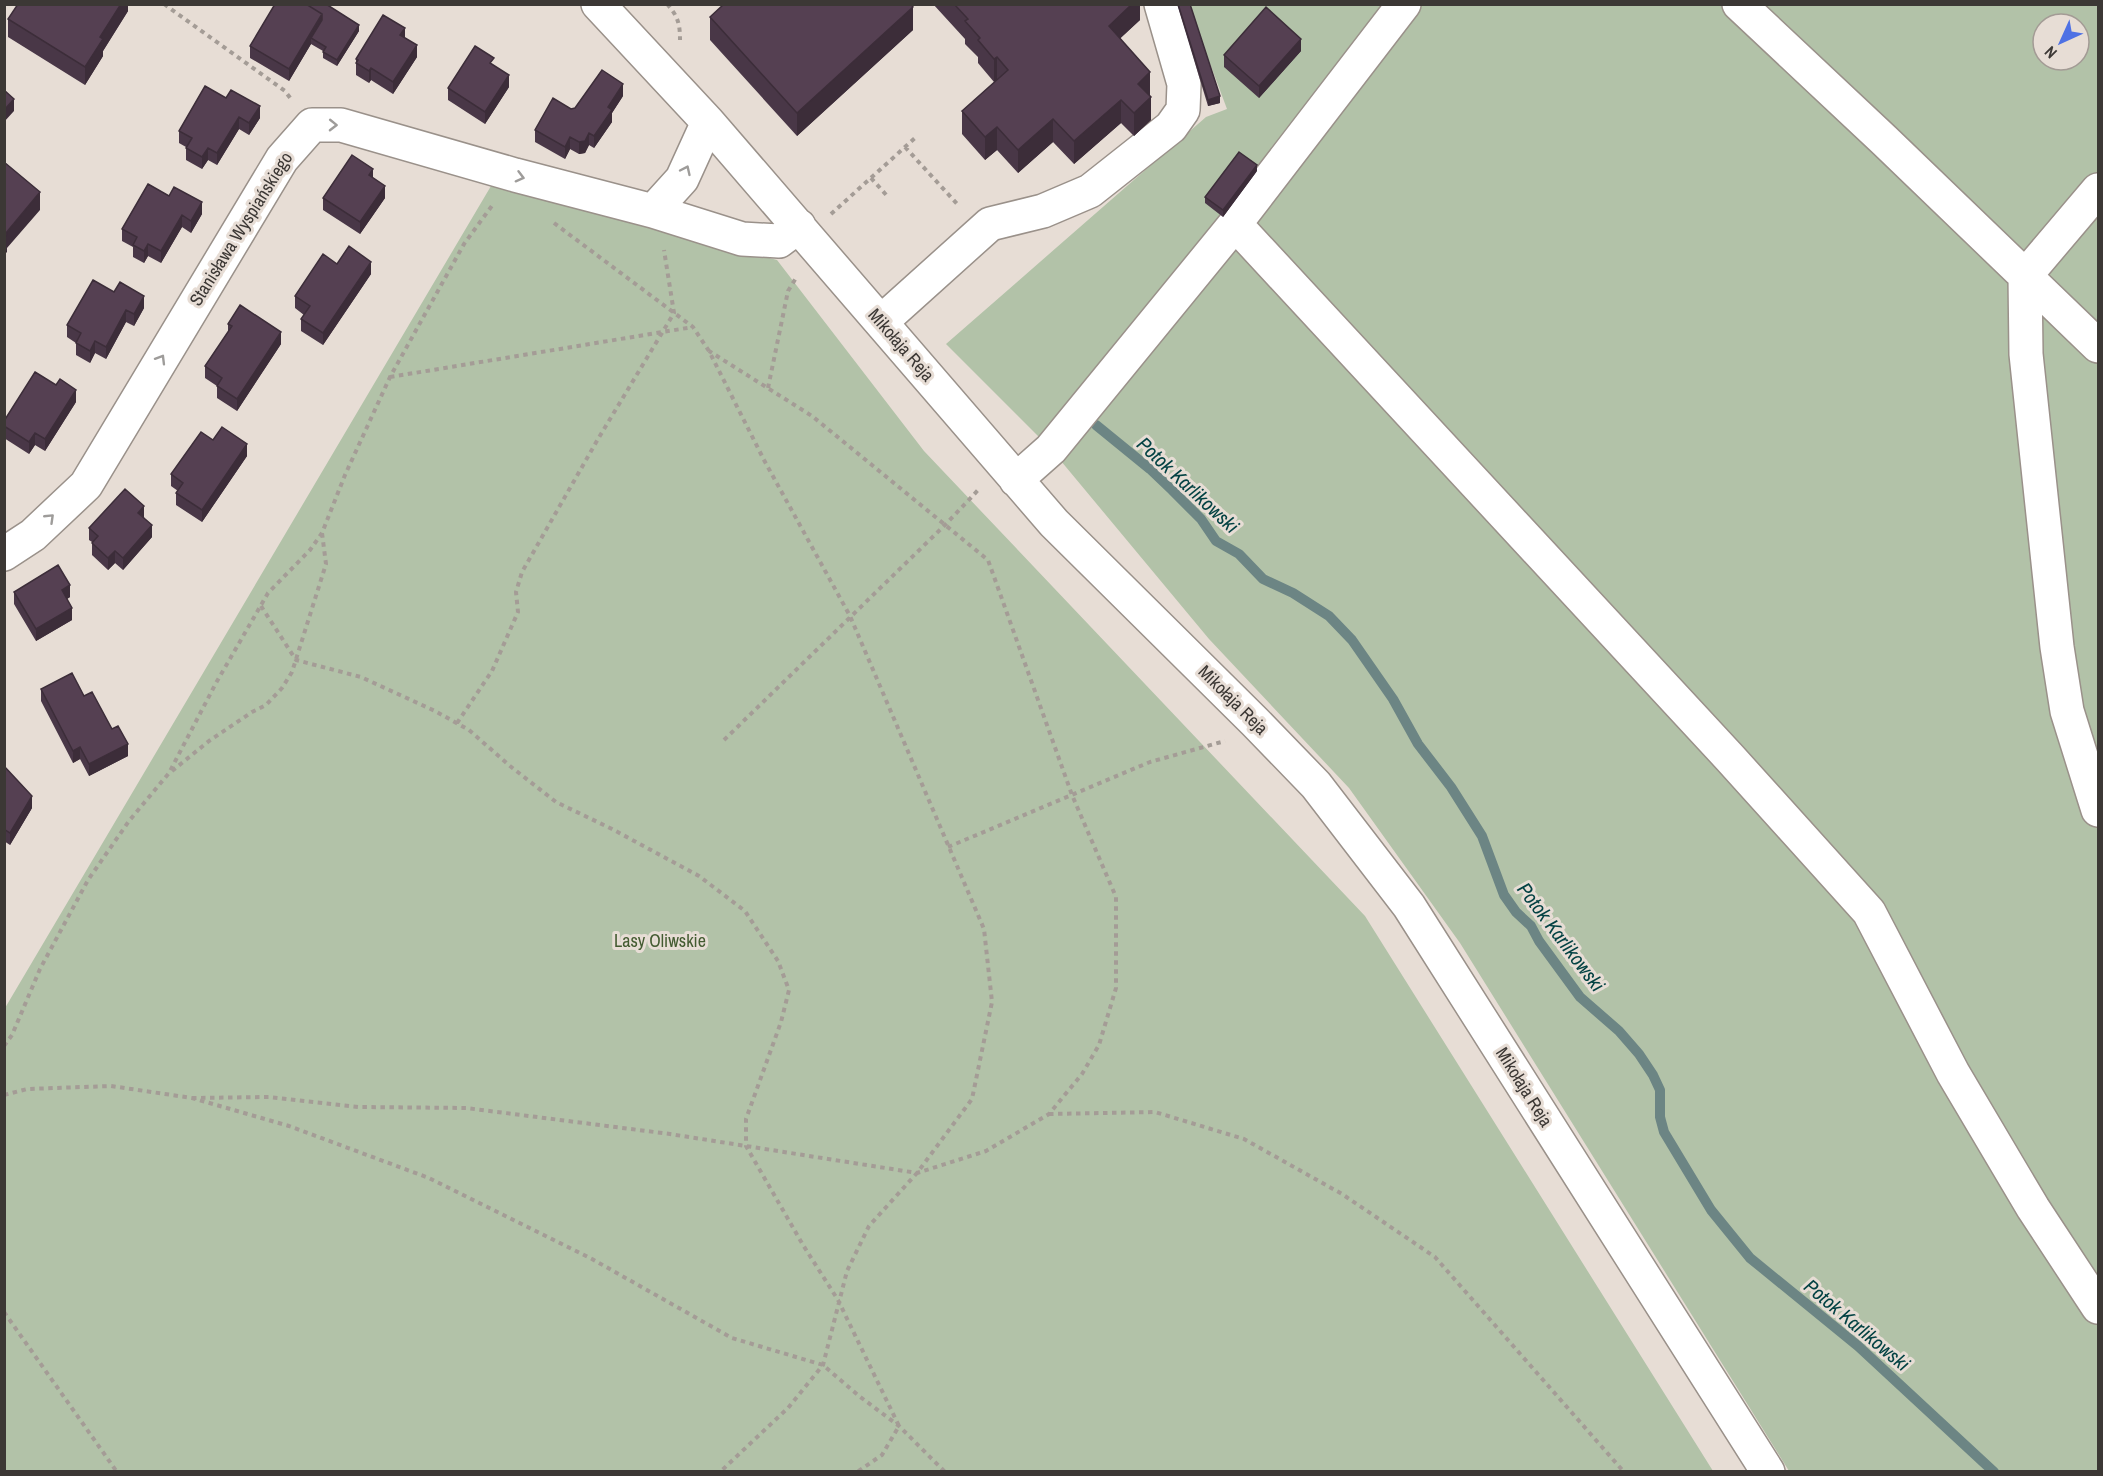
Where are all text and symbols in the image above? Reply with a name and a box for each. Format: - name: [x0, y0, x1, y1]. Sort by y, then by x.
- north arrow: [2031, 12, 2091, 72]
- text: N: [2039, 41, 2062, 64]
- one-way arrow: [328, 119, 337, 131]
- street label: Stanisława Wyspiańskiego: [183, 147, 298, 310]
- one-way arrow: [679, 166, 691, 177]
- one-way arrow: [515, 169, 525, 182]
- street label: Mikołaja Reja: [863, 303, 940, 387]
- one-way arrow: [154, 355, 166, 365]
- water label: Potok Karlikowski: [1131, 430, 1246, 539]
- one-way arrow: [43, 515, 54, 526]
- street label: Mikołaja Reja: [1193, 659, 1274, 740]
- water label: Potok Karlikowski: [1511, 877, 1612, 997]
- park label: Lasy Oliwskie: [614, 928, 706, 953]
- street label: Mikołaja Reja: [1490, 1042, 1559, 1131]
- water label: Potok Karlikowski: [1799, 1272, 1916, 1377]

